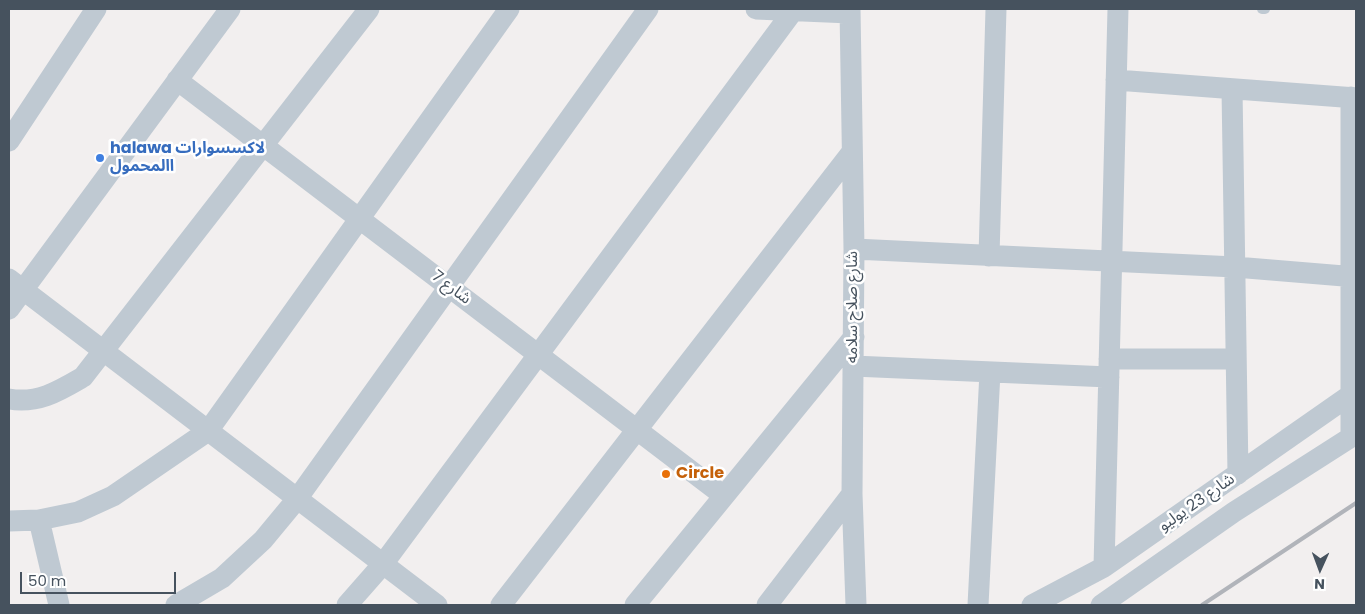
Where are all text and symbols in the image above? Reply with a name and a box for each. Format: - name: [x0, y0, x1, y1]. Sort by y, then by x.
- place label: halawa لاكسسوارات االمحمول: [110, 139, 265, 177]
- marker: halawa لاكسسوارات االمحمول: [94, 152, 106, 164]
- street label: شارع صلاح سلامه: [843, 251, 863, 363]
- street label: شارع 7: [428, 267, 474, 309]
- place label: Circle: [676, 464, 724, 484]
- marker: Circle: [660, 468, 672, 480]
- street label: شارع 23 يوليو: [1155, 470, 1239, 536]
- north arrow: [1295, 544, 1345, 594]
- scale bar: [22, 562, 179, 594]
- text: 50 m: [28, 570, 66, 591]
- text: N: [1314, 574, 1325, 594]

